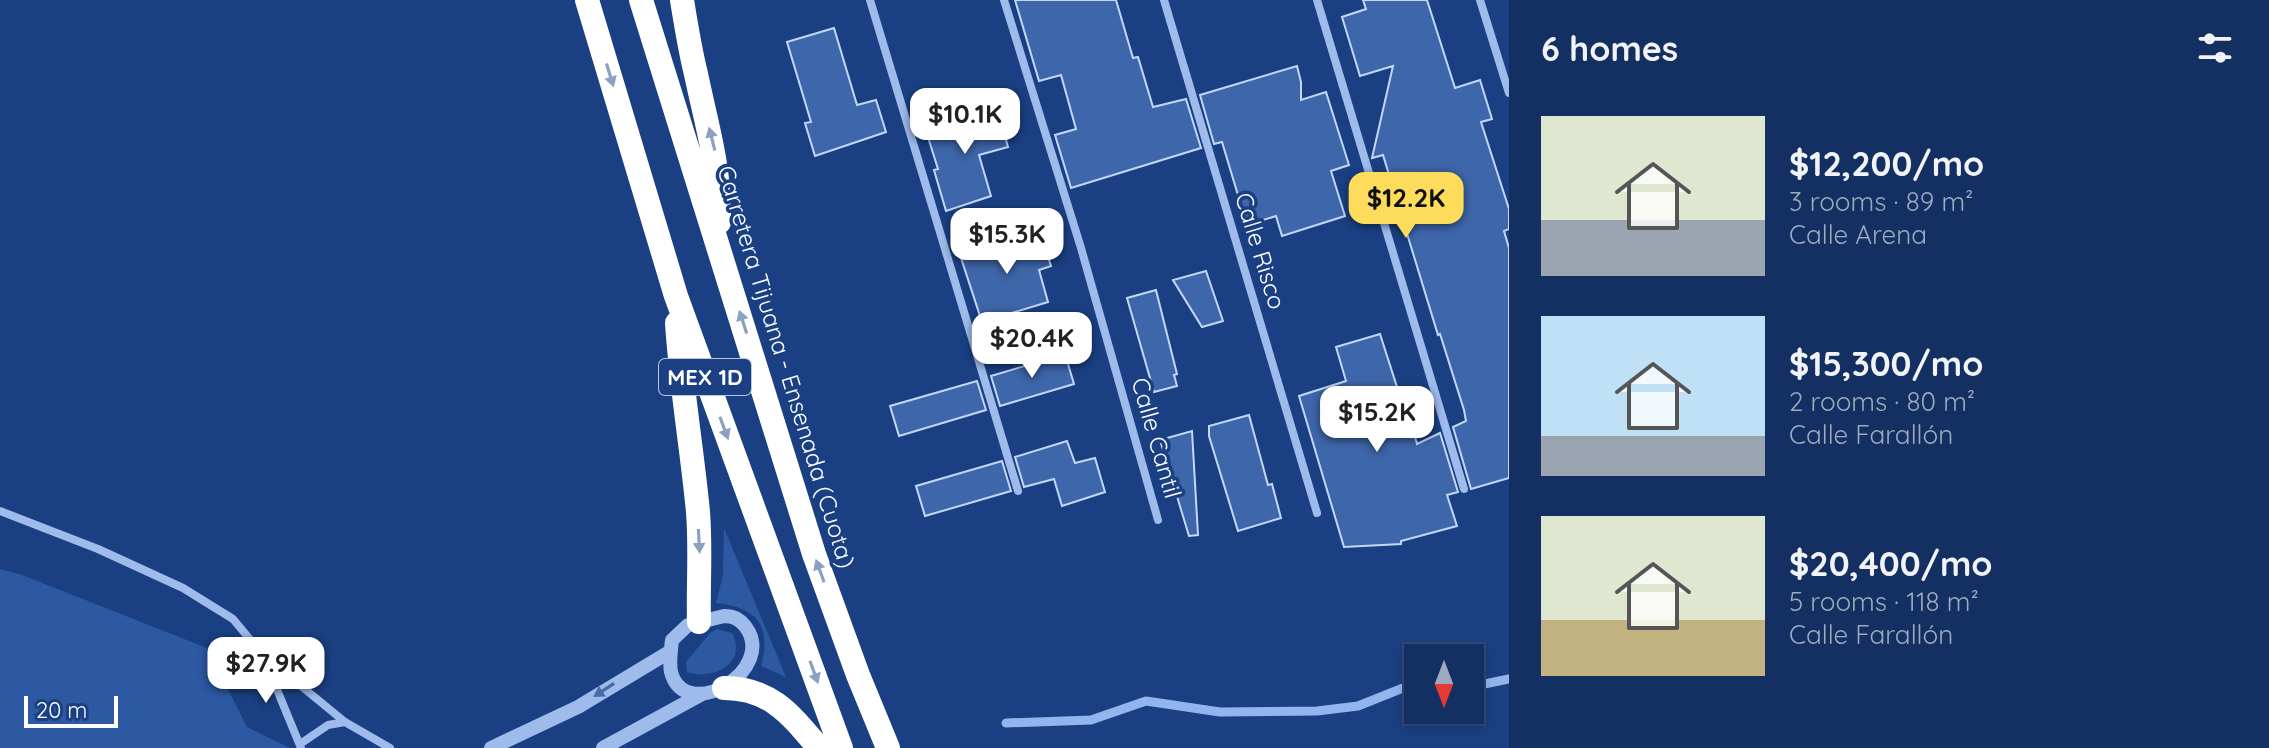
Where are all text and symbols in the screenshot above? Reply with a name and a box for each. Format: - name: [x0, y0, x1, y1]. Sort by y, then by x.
- icon: filters: [2193, 26, 2237, 70]
- text: 6 homes: [1541, 27, 1678, 70]
- one-way arrow: [604, 63, 617, 87]
- pin: $10.1K: [900, 88, 1030, 156]
- text: $10.1K: [928, 97, 1002, 130]
- one-way arrow: [705, 126, 717, 151]
- text: $12,200/mo: [1789, 142, 1984, 185]
- icon: home: [1605, 148, 1701, 244]
- street label: Carretera Tijuana - Ensenada (Cuota): [711, 162, 863, 572]
- pin: $12.2K: [1341, 172, 1471, 240]
- text: $12.2K: [1367, 181, 1445, 214]
- text: 3 rooms · 89 m²: [1789, 185, 1973, 218]
- street label: Calle Risco: [1229, 189, 1293, 313]
- pin: $15.3K: [942, 208, 1072, 276]
- text: $15.3K: [968, 217, 1046, 250]
- text: Calle Arena: [1789, 218, 1927, 251]
- one-way arrow: [736, 310, 749, 334]
- pin: $20.4K: [967, 312, 1097, 380]
- text: $20.4K: [990, 321, 1074, 354]
- text: $15,300/mo: [1789, 342, 1983, 385]
- icon: home: [1605, 348, 1701, 444]
- road number: MEX 1D: [659, 359, 751, 395]
- street label: Calle Cantil: [1125, 374, 1188, 501]
- text: 2 rooms · 80 m²: [1789, 385, 1975, 418]
- pin: $15.2K: [1312, 386, 1442, 454]
- text: $15.2K: [1338, 395, 1416, 428]
- one-way arrow: [719, 417, 731, 441]
- text: Calle Farallón: [1789, 418, 1953, 451]
- one-way arrow: [693, 529, 706, 554]
- text: $20,400/mo: [1789, 542, 1993, 585]
- icon: home: [1605, 548, 1701, 644]
- one-way arrow: [813, 559, 826, 583]
- text: 5 rooms · 118 m²: [1789, 585, 1979, 618]
- text: Calle Farallón: [1789, 618, 1953, 651]
- pin: $27.9K: [201, 637, 331, 705]
- north arrow: [1404, 644, 1484, 724]
- map controls: [1404, 644, 1484, 724]
- text: $27.9K: [225, 646, 307, 679]
- one-way arrow: [809, 661, 821, 685]
- one-way arrow: [593, 683, 614, 698]
- scale bar: [24, 692, 118, 728]
- text: 20 m: [36, 696, 87, 724]

